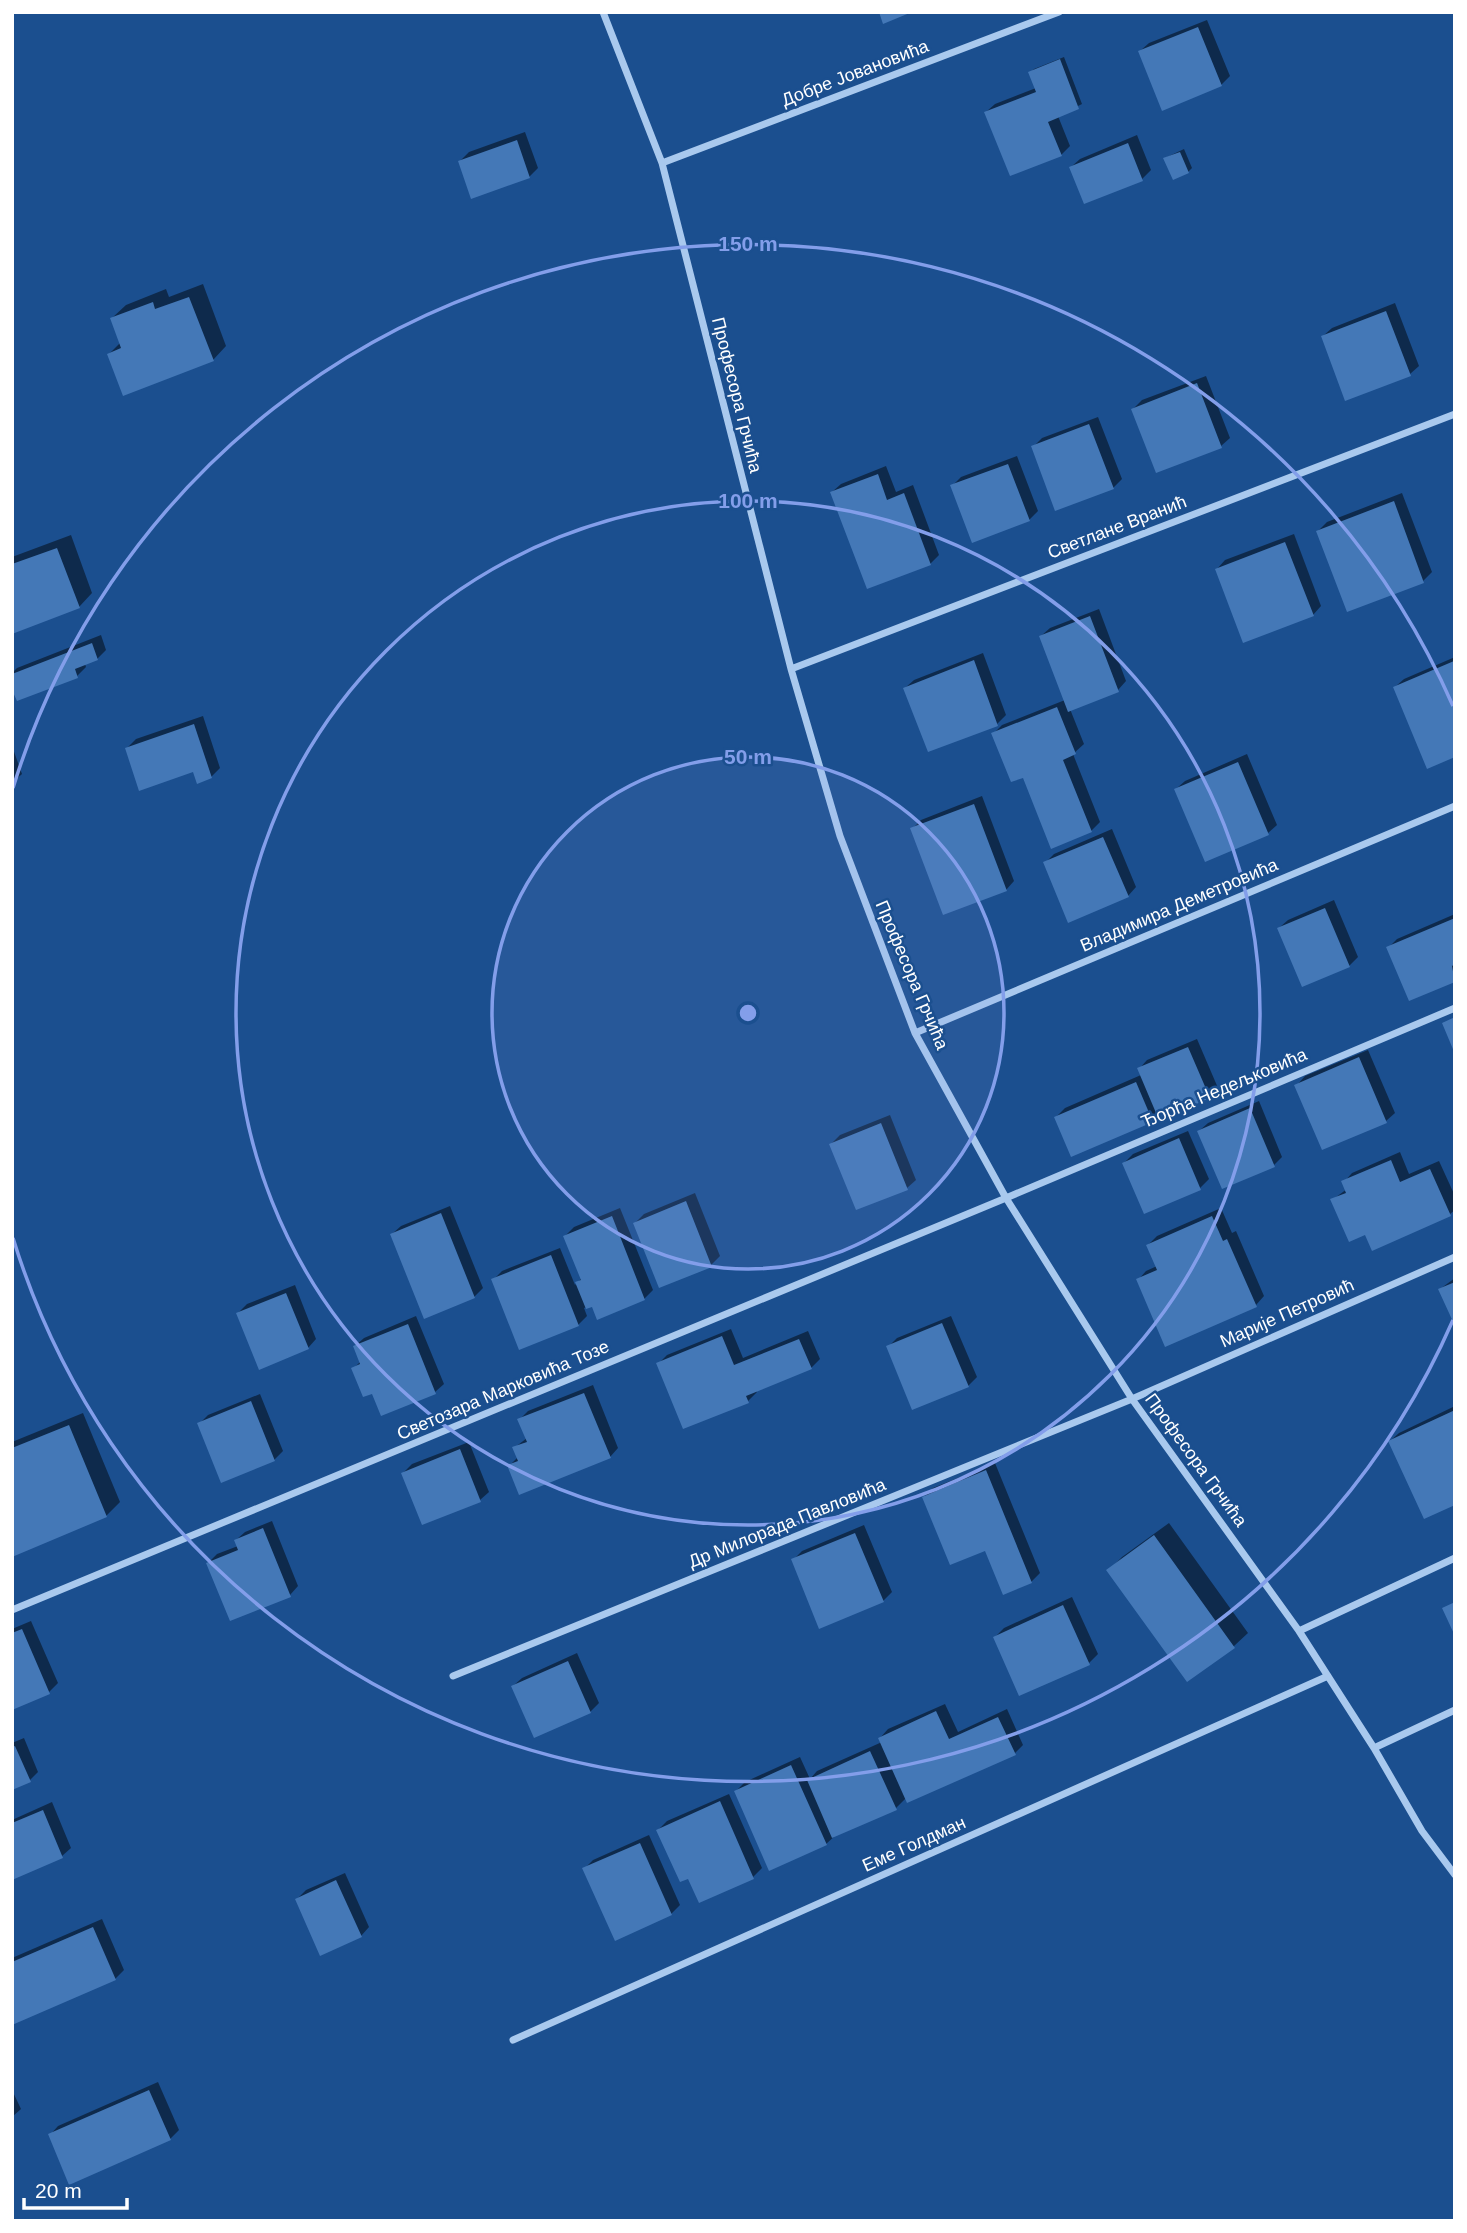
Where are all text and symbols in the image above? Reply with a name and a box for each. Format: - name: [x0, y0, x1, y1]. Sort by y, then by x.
- street label: Добре Јовановића: [779, 35, 932, 110]
- text: 150 m: [718, 232, 778, 255]
- street label: Професора Грчића: [708, 315, 766, 476]
- text: 100 m: [718, 489, 778, 512]
- street label: Светлане Вранић: [1045, 491, 1189, 563]
- text: 50 m: [724, 745, 772, 768]
- street label: Владимира Деметровића: [1077, 854, 1282, 956]
- street label: Професора Грчића: [872, 898, 953, 1053]
- centre of rings: [736, 1001, 760, 1025]
- street label: Ђорђа Недељковића: [1138, 1044, 1311, 1132]
- street label: Марије Петровић: [1217, 1274, 1357, 1352]
- street label: Светозара Марковића Тозе: [394, 1336, 612, 1444]
- street label: Професора Грчића: [1141, 1389, 1252, 1531]
- street label: Др Милорада Павловића: [685, 1474, 889, 1572]
- street label: Еме Голдман: [859, 1812, 969, 1876]
- scale bar: [24, 2166, 128, 2210]
- text: 20 m: [35, 2179, 82, 2202]

